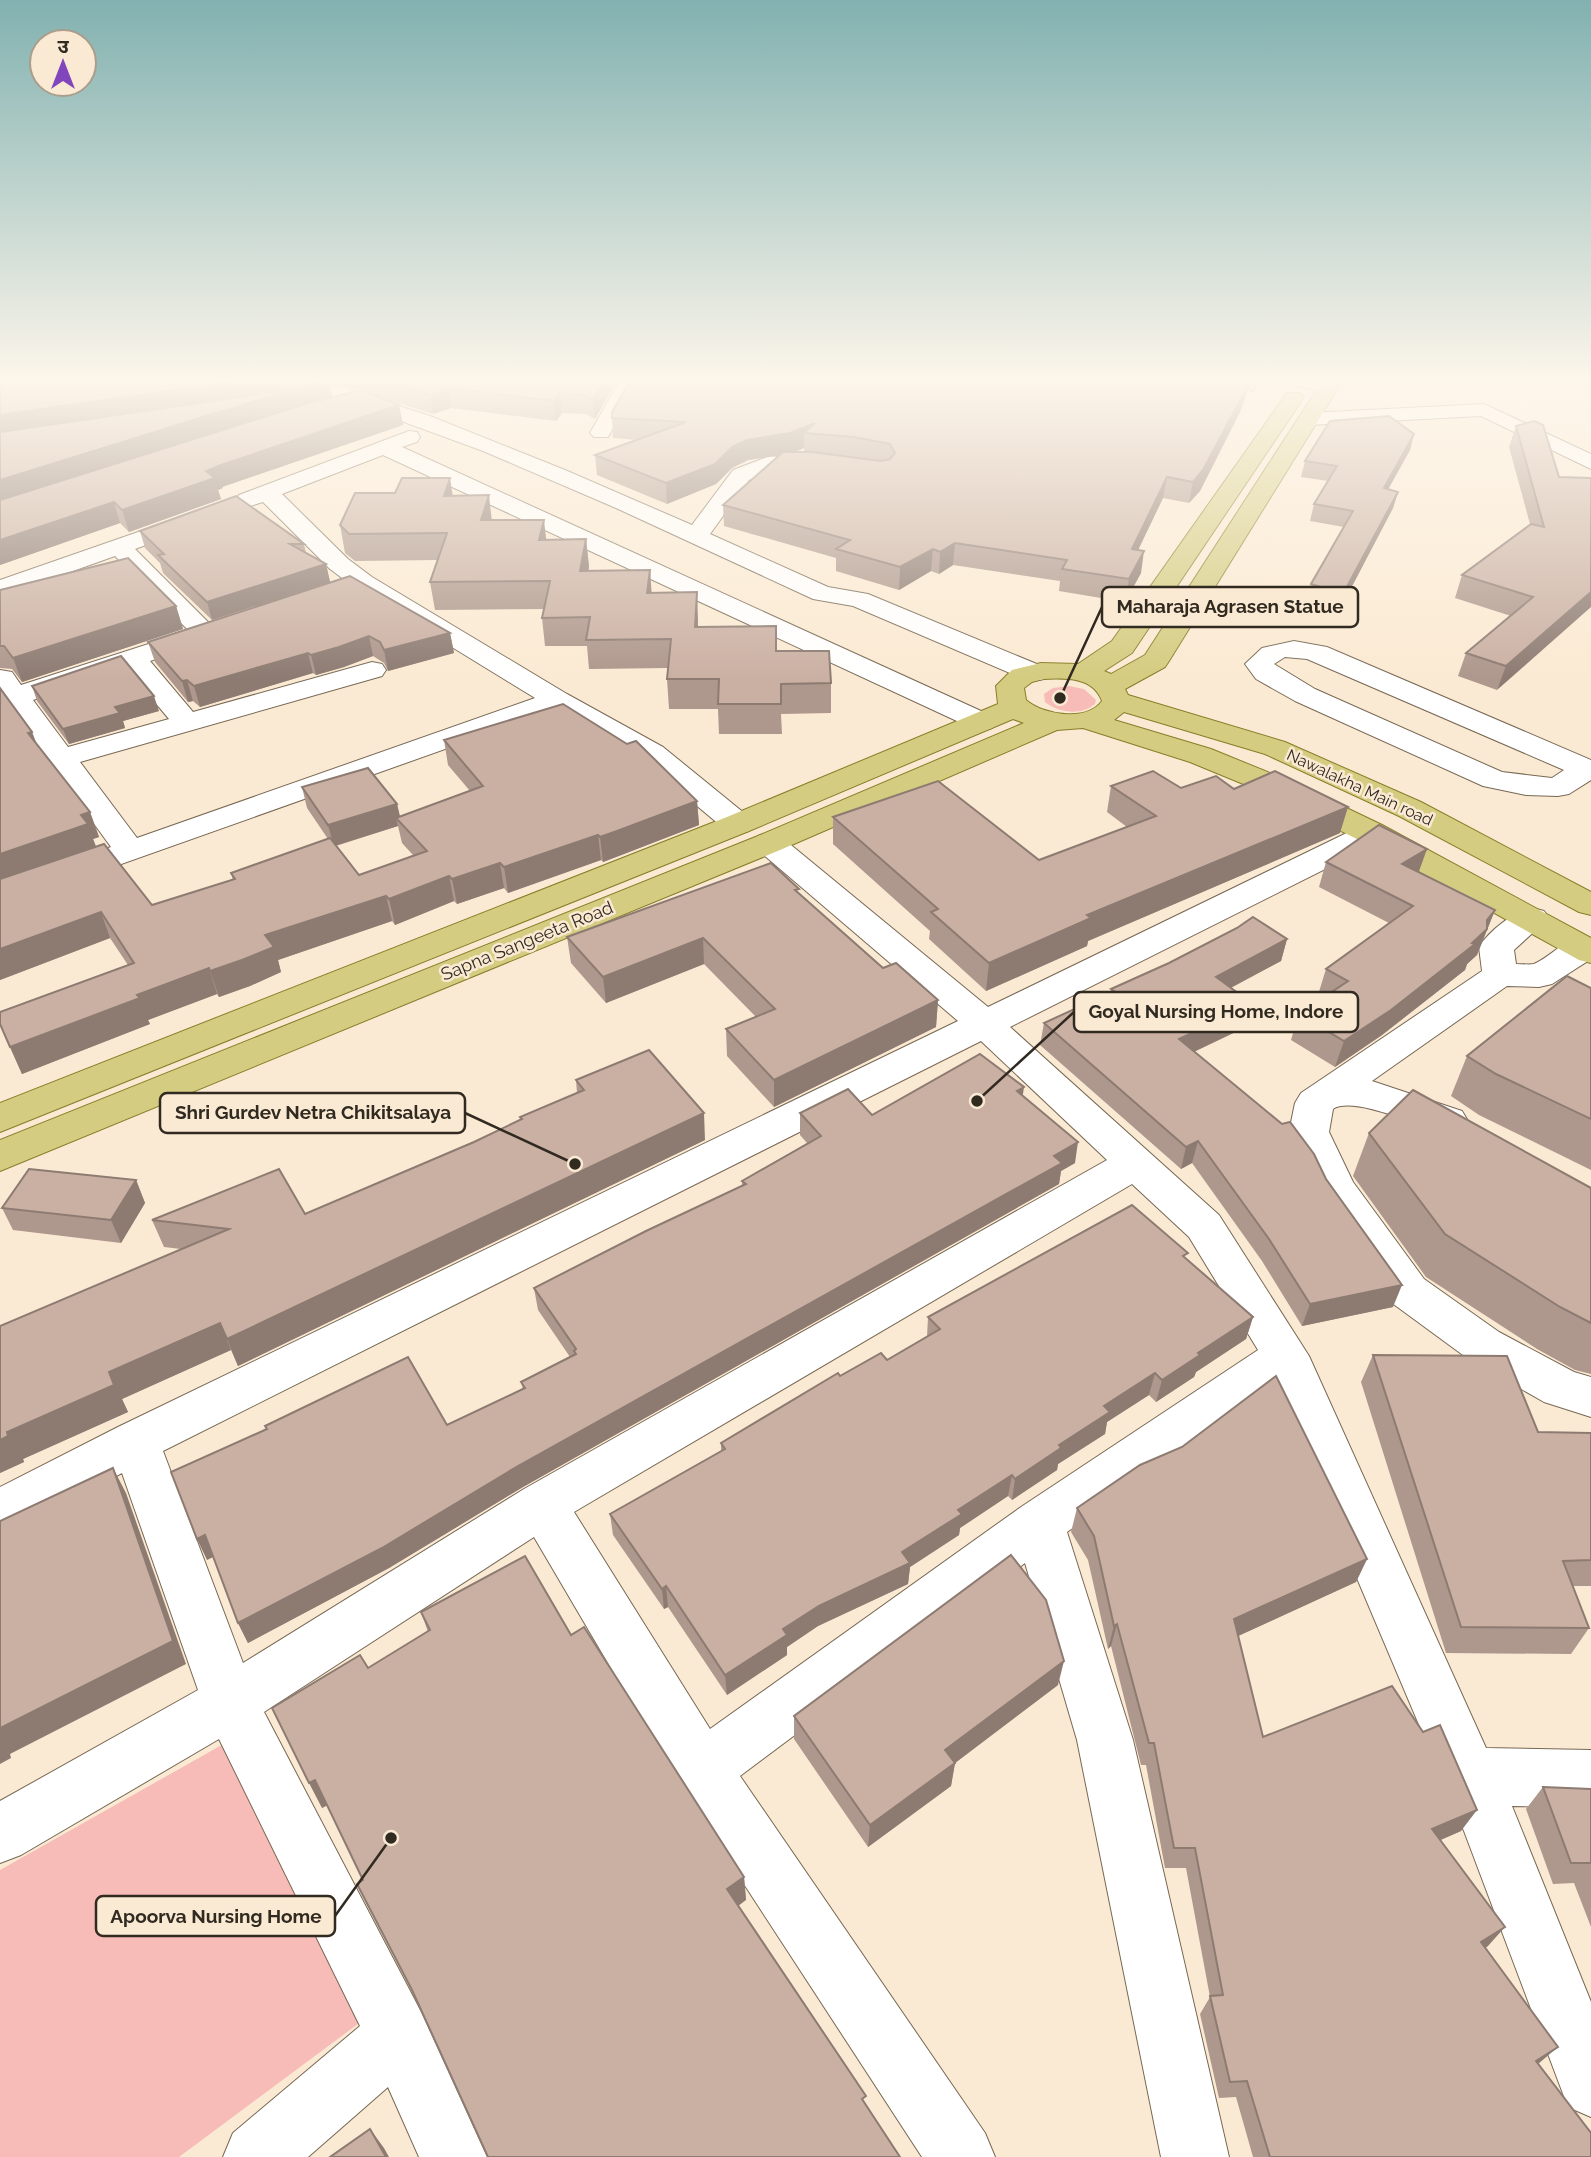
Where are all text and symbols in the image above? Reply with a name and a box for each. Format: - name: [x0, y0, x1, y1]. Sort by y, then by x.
- north arrow: [28, 28, 98, 98]
- text: उ: [57, 35, 69, 57]
- callout: Maharaja Agrasen Statue: [1102, 587, 1358, 627]
- text: Maharaja Agrasen Statue: [1116, 595, 1344, 617]
- street label: Nawalakha Main road: [1284, 745, 1436, 830]
- street label: Sapna Sangeeta Road: [438, 896, 616, 985]
- callout: Goyal Nursing Home, Indore: [1074, 992, 1358, 1032]
- text: Goyal Nursing Home, Indore: [1089, 1000, 1343, 1022]
- callout: Shri Gurdev Netra Chikitsalaya: [160, 1093, 465, 1133]
- text: Shri Gurdev Netra Chikitsalaya: [175, 1101, 451, 1123]
- callout: Apoorva Nursing Home: [96, 1896, 335, 1936]
- text: Apoorva Nursing Home: [110, 1905, 322, 1927]

